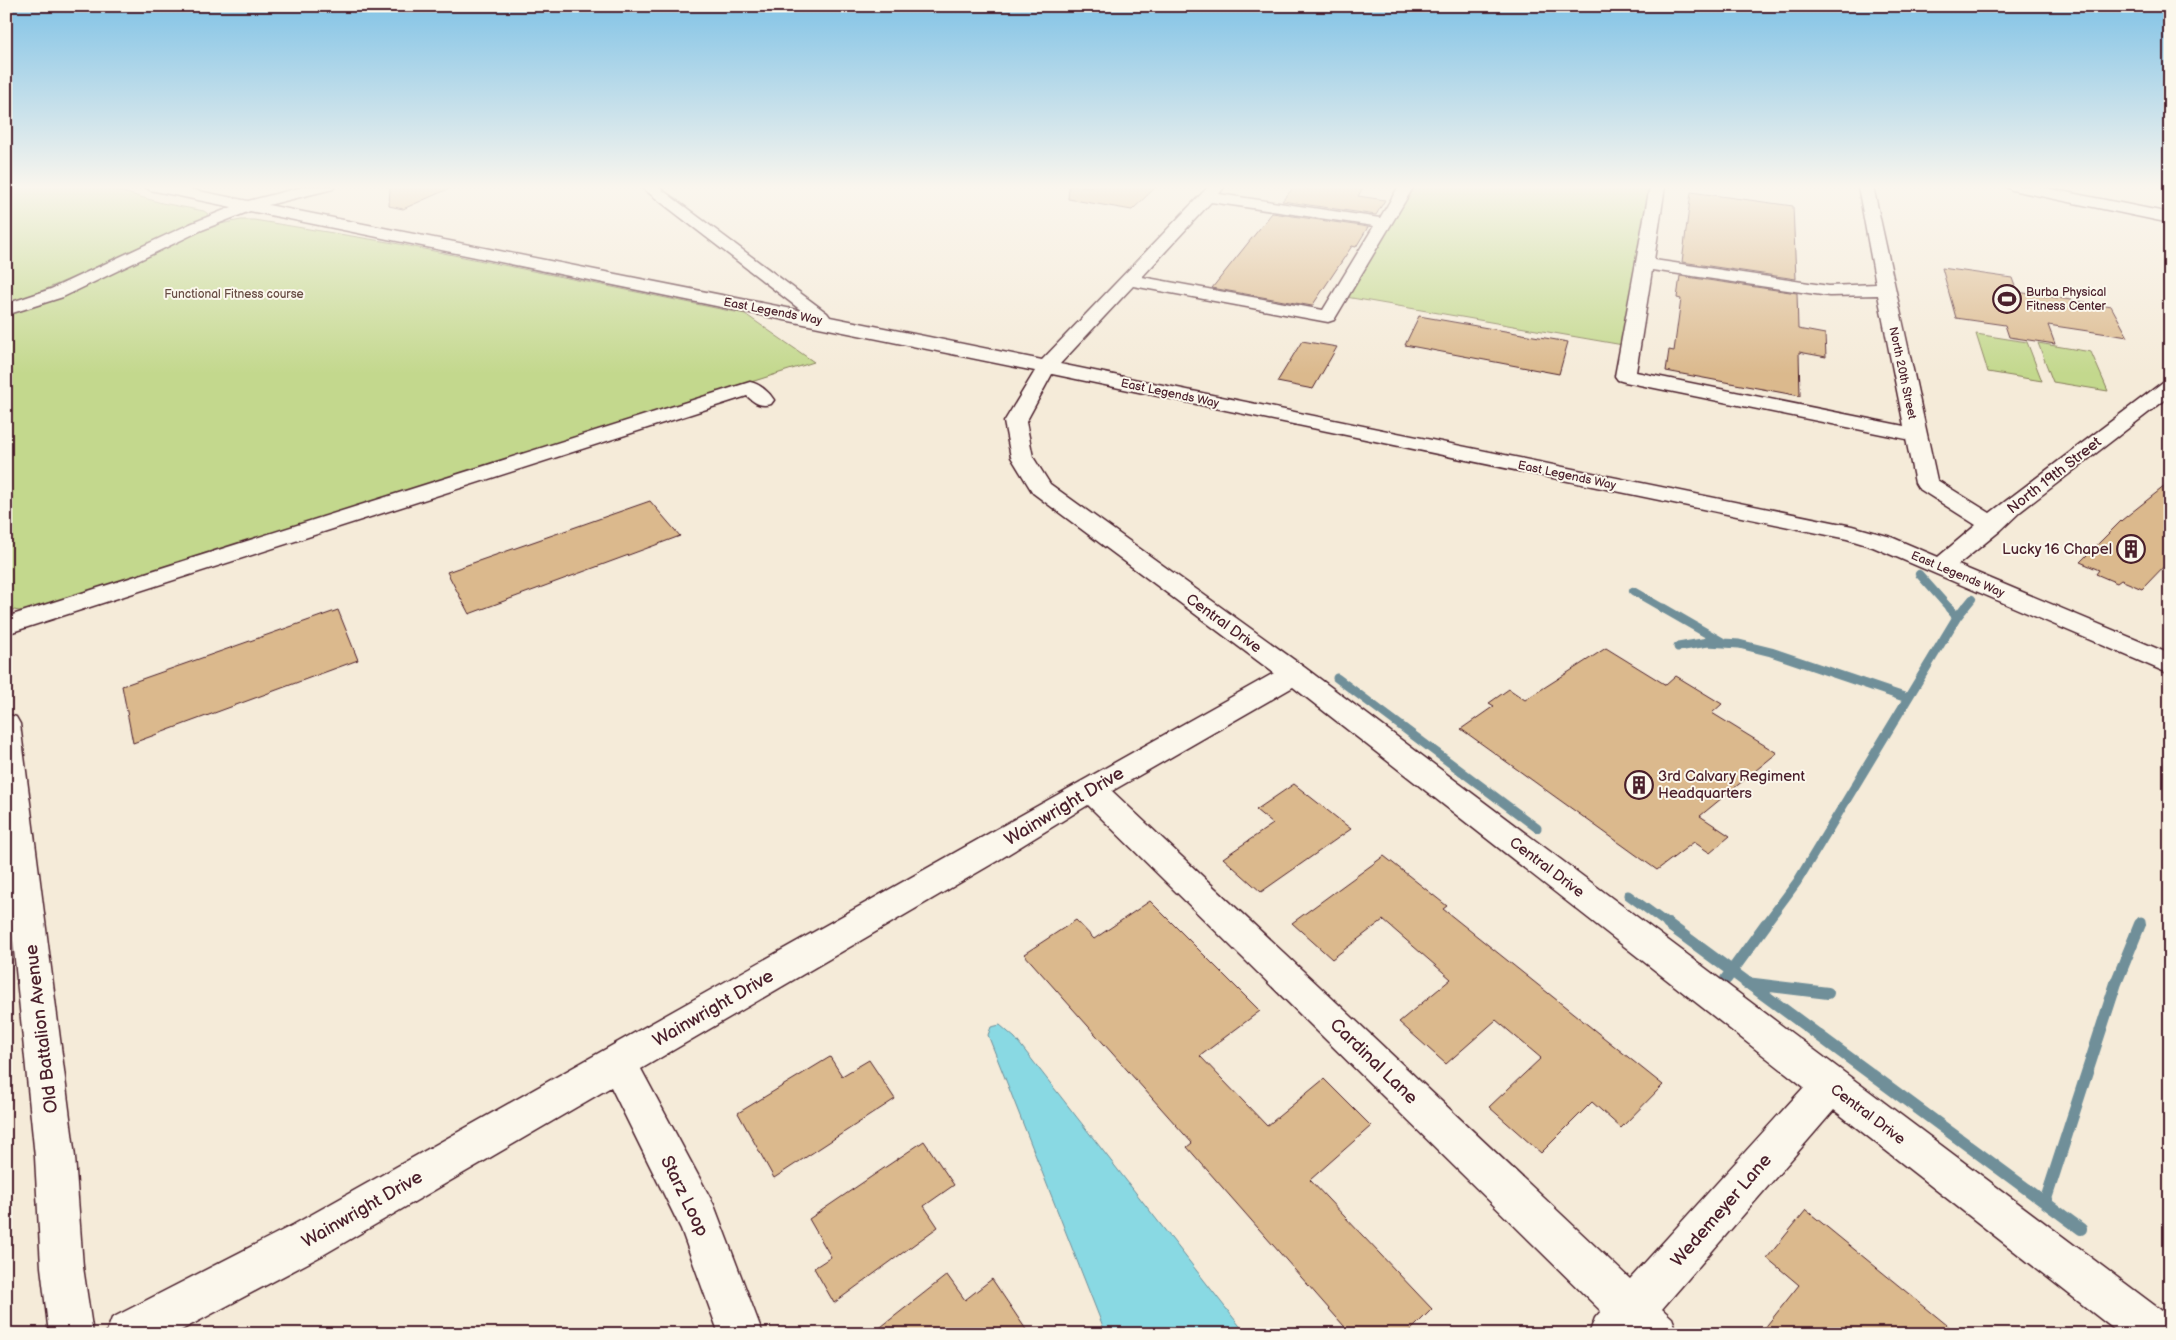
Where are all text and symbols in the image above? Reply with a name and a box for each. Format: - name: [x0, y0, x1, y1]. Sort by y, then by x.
- sports icon: Burba Physical Fitness Center: [1992, 284, 2022, 314]
- place label: Burba Physical Fitness Center: [2026, 285, 2107, 314]
- park label: Functional Fitness course: [164, 287, 304, 302]
- street label: East Legends Way: [722, 295, 824, 329]
- street label: North 20th Street: [1885, 325, 1920, 421]
- street label: East Legends Way: [1119, 376, 1221, 411]
- street label: North 19th Street: [2003, 432, 2106, 518]
- street label: East Legends Way: [1516, 458, 1618, 493]
- building icon: Lucky 16 Chapel: [2116, 534, 2146, 564]
- place label: Lucky 16 Chapel: [2002, 540, 2112, 559]
- street label: East Legends Way: [1909, 548, 2007, 601]
- street label: Central Drive: [1182, 590, 1265, 657]
- street label: Wainwright Drive: [1001, 762, 1128, 850]
- place label: 3rd Calvary Regiment Headquarters: [1658, 767, 1806, 803]
- building icon: 3rd Calvary Regiment Headquarters: [1624, 770, 1654, 800]
- street label: Central Drive: [1505, 833, 1588, 902]
- street label: Old Battalion Avenue: [21, 943, 62, 1115]
- street label: Wainwright Drive: [649, 965, 778, 1051]
- street label: Cardinal Lane: [1325, 1014, 1422, 1109]
- street label: Central Drive: [1826, 1080, 1909, 1149]
- street label: Wedemeyer Lane: [1667, 1149, 1776, 1271]
- street label: Starz Loop: [656, 1153, 713, 1240]
- street label: Wainwright Drive: [298, 1166, 427, 1252]

